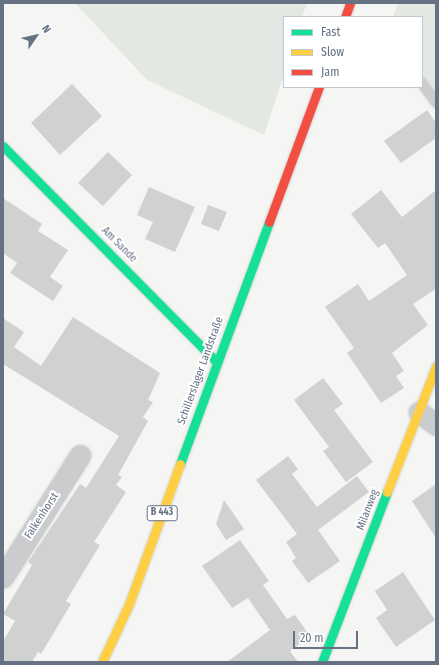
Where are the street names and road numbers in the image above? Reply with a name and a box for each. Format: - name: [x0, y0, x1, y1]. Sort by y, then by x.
- street label: Am Sande: [98, 224, 140, 266]
- street label: Schillerslager Landstraße: [175, 315, 227, 427]
- street label: Milanweg: [354, 488, 382, 532]
- street label: Falkenhorst: [22, 491, 62, 541]
- road number: B 443: [146, 505, 178, 521]

